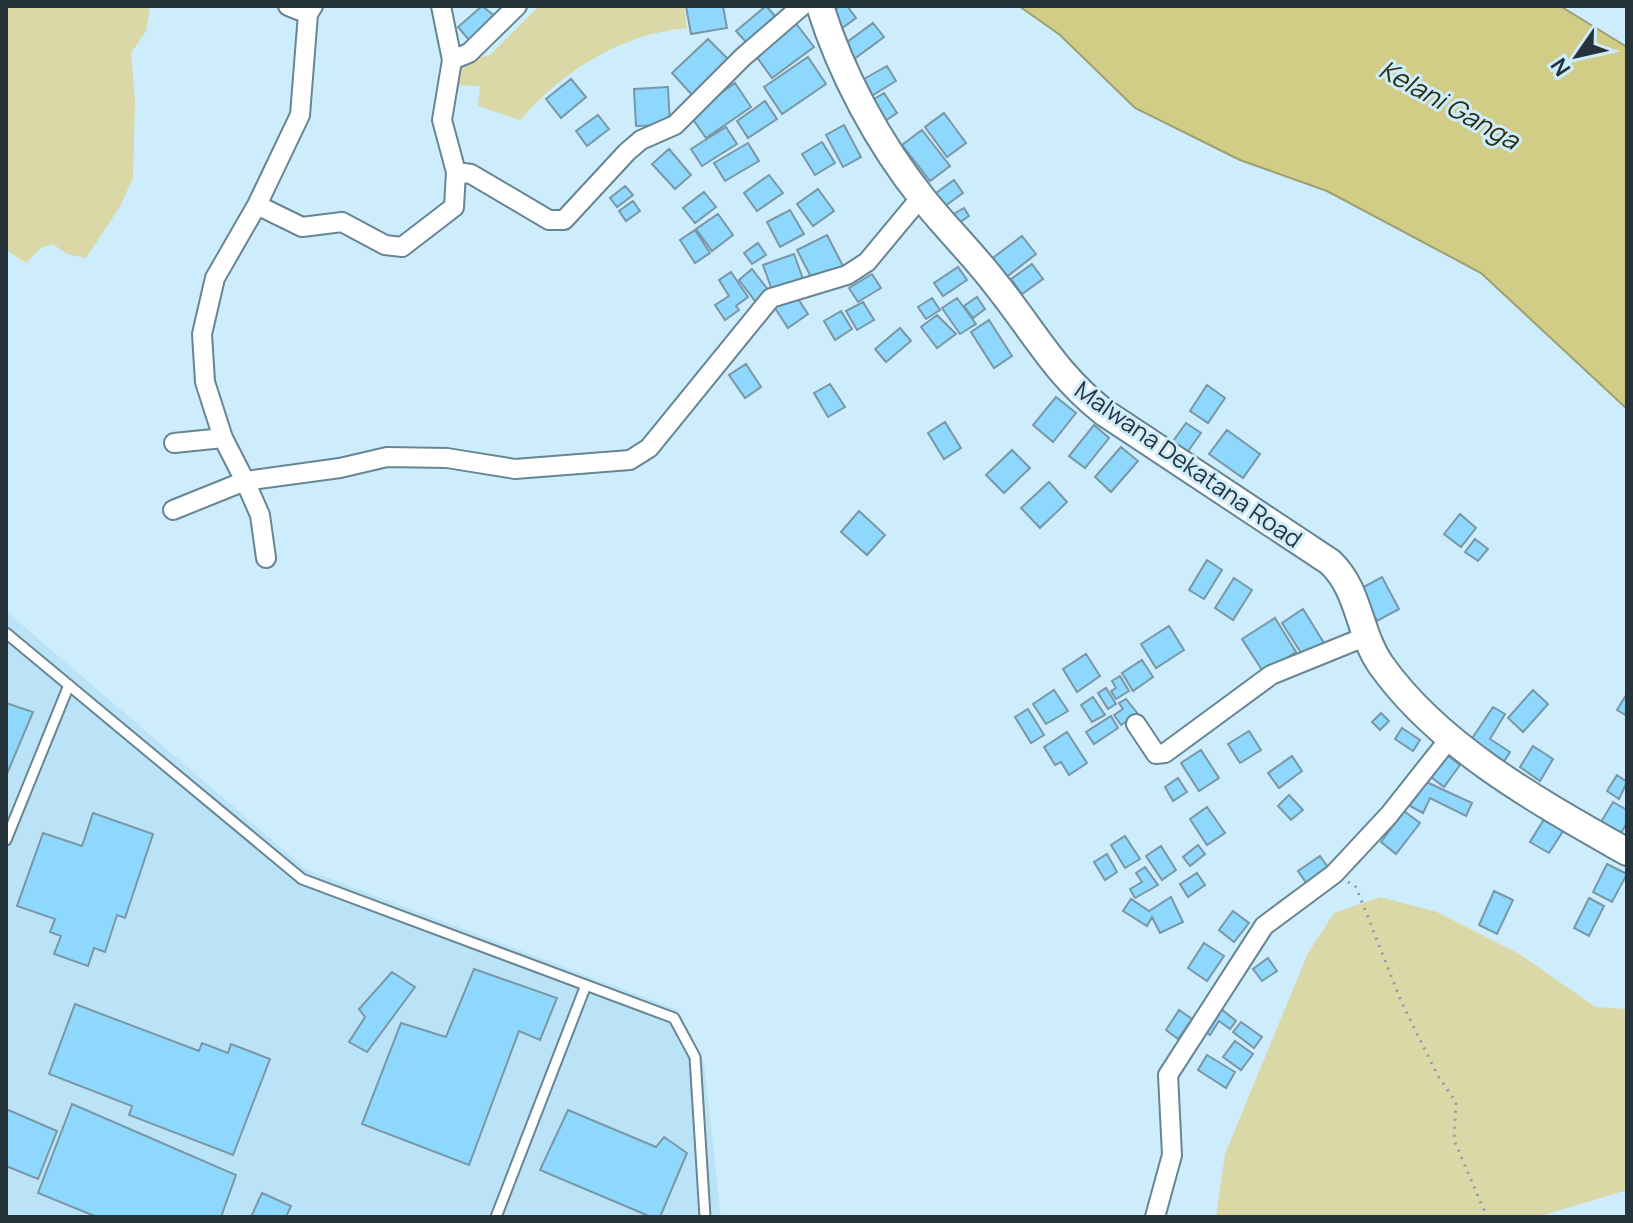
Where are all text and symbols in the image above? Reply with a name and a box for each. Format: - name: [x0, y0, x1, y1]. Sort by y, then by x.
- north arrow: [1537, 16, 1617, 96]
- water label: Kelani Ganga: [1373, 51, 1527, 158]
- text: N: [1544, 52, 1577, 82]
- street label: Malwana Dekatana Road: [1069, 373, 1309, 555]

